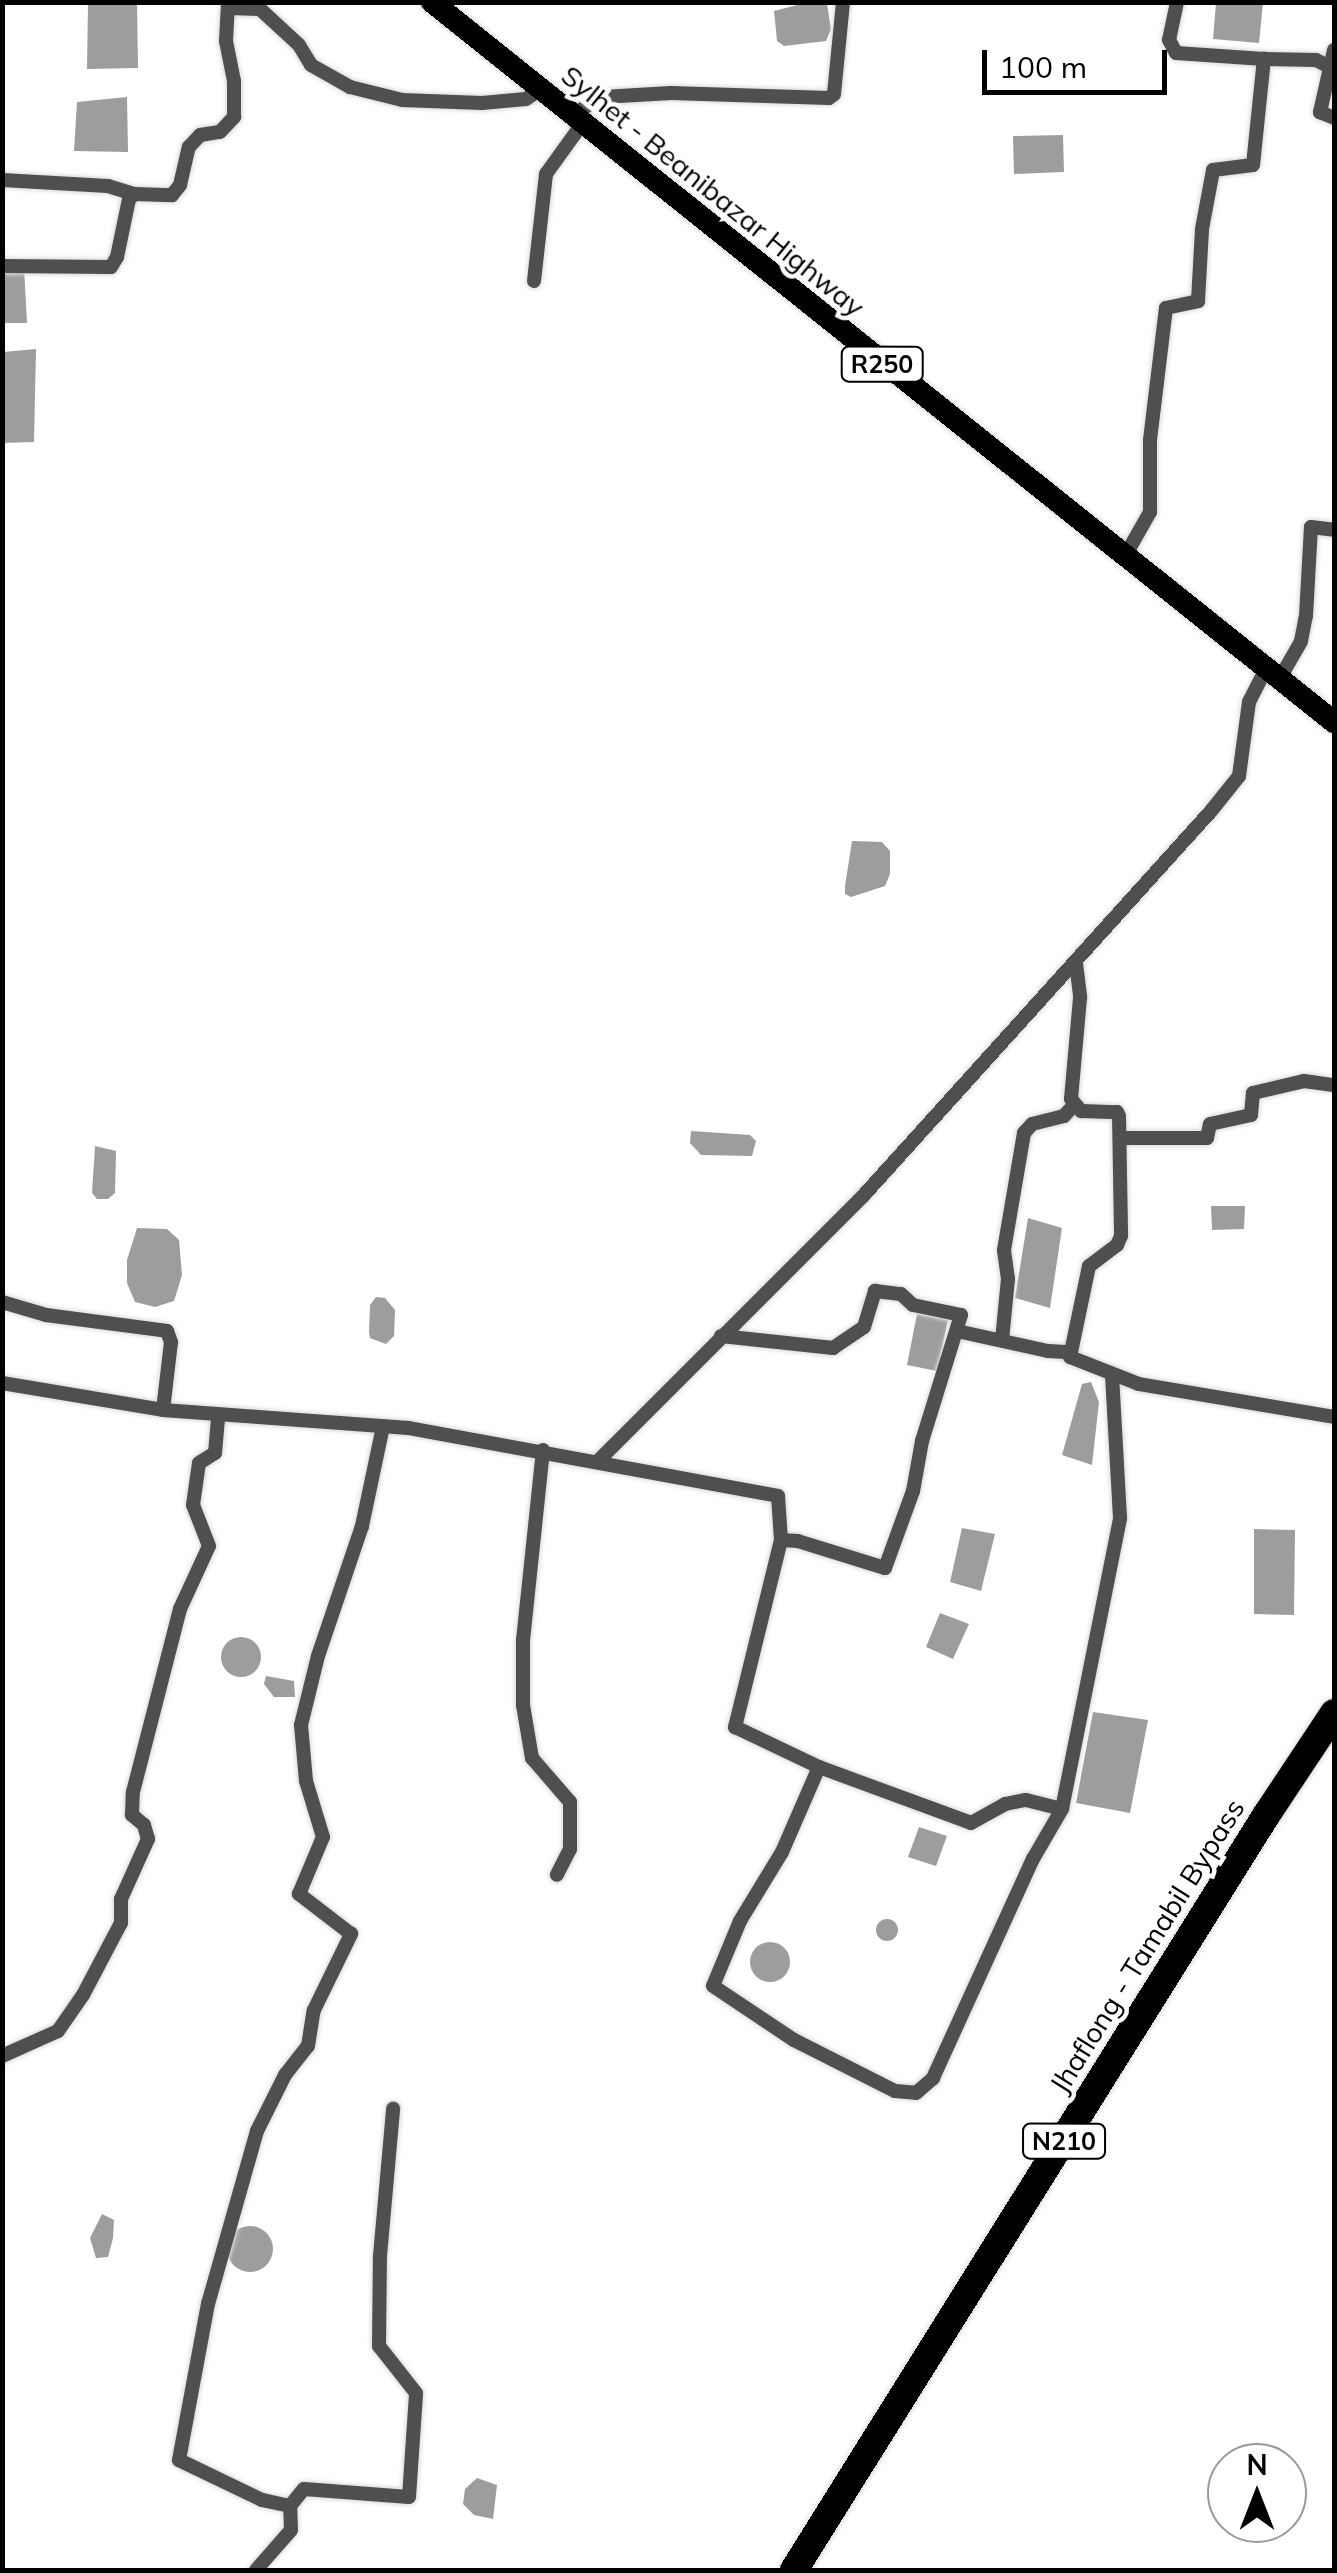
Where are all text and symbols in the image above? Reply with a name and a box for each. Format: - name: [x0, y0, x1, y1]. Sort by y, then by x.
- scale bar: [987, 30, 1172, 92]
- text: 100 m: [999, 48, 1087, 86]
- street label: Sylhet - Beanibazar Highway: [555, 58, 871, 324]
- road number: R250: [840, 344, 924, 384]
- street label: Jhaflong - Tamabil Bypass: [1043, 1793, 1251, 2099]
- road number: N210: [1022, 2121, 1106, 2161]
- north arrow: [1207, 2443, 1307, 2543]
- text: N: [1246, 2447, 1268, 2482]

